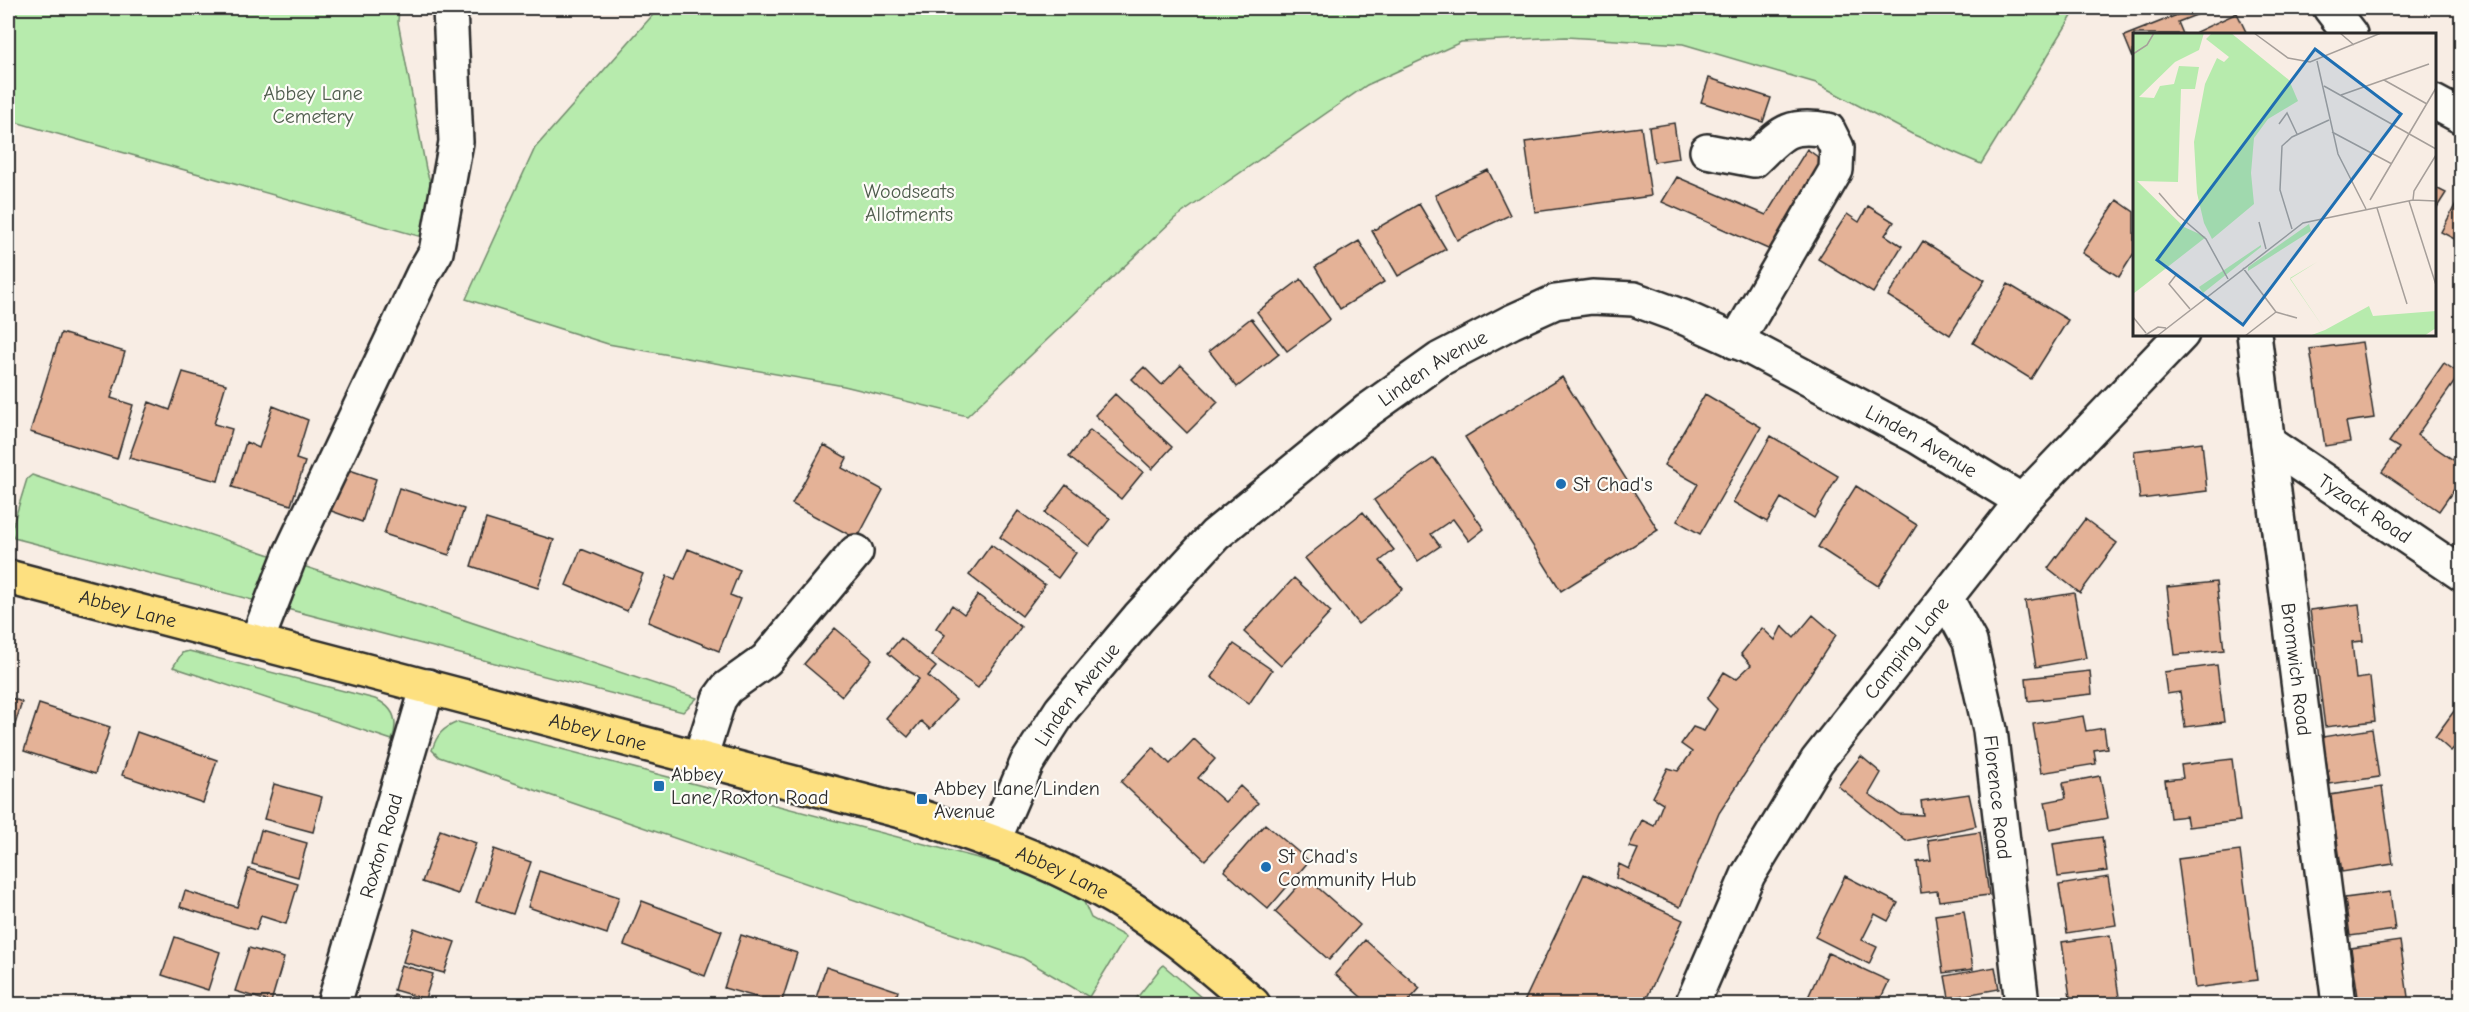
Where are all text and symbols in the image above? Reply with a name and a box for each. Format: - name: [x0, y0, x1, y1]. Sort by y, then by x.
- inset map: [2133, 33, 2436, 336]
- park label: Abbey Lane Cemetery: [263, 82, 363, 128]
- park label: Woodseats Allotments: [864, 180, 954, 226]
- street label: Linden Avenue: [1374, 325, 1491, 411]
- street label: Linden Avenue: [1862, 400, 1982, 482]
- street label: Tyzack Road: [2314, 469, 2416, 548]
- place label: St Chad's: [1573, 473, 1653, 496]
- marker: St Chad's: [1554, 477, 1568, 491]
- street label: Abbey Lane: [77, 585, 179, 632]
- street label: Camping Lane: [1859, 592, 1954, 704]
- street label: Bromwich Road: [2277, 601, 2316, 737]
- street label: Linden Avenue: [1029, 638, 1124, 750]
- street label: Abbey Lane: [547, 708, 649, 755]
- street label: Florence Road: [1979, 734, 2017, 860]
- place label: Abbey Lane/Roxton Road: [671, 763, 829, 809]
- place label: Abbey Lane/Linden Avenue: [934, 777, 1100, 823]
- marker: Abbey Lane/Roxton Road: [652, 779, 666, 793]
- street label: Roxton Road: [354, 791, 407, 901]
- marker: Abbey Lane/Linden Avenue: [915, 792, 929, 806]
- street label: Abbey Lane: [1013, 841, 1113, 904]
- place label: St Chad's Community Hub: [1278, 845, 1416, 891]
- marker: St Chad's Community Hub: [1259, 860, 1273, 874]

